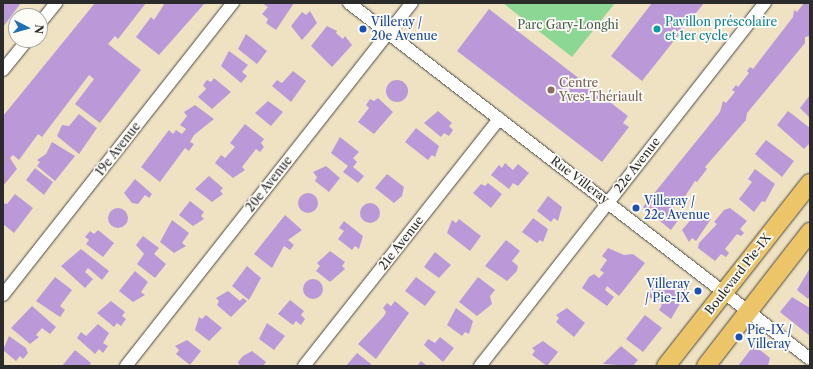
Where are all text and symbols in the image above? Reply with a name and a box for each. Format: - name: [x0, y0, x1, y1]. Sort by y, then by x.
- north arrow: [8, 8, 48, 48]
- place label: Villeray / 20e Avenue: [371, 15, 438, 43]
- place label: Pavillon préscolaire et 1er cycle: [665, 15, 777, 43]
- park label: Parc Gary-Longhi: [517, 18, 619, 32]
- text: N: [31, 24, 46, 35]
- marker: Villeray / 20e Avenue: [358, 24, 368, 34]
- marker: Pavillon préscolaire et 1er cycle: [652, 24, 662, 34]
- place label: Centre Yves-Thériault: [559, 76, 643, 104]
- marker: Centre Yves-Thériault: [546, 85, 556, 95]
- street label: 19e Avenue: [92, 119, 144, 179]
- street label: 22e Avenue: [611, 134, 663, 196]
- street label: 20e Avenue: [243, 153, 295, 215]
- street label: Rue Villeray: [548, 153, 612, 207]
- place label: Villeray / 22e Avenue: [644, 194, 710, 222]
- marker: Villeray / 22e Avenue: [631, 203, 641, 213]
- street label: 21e Avenue: [375, 213, 427, 273]
- street label: Boulevard Pie-IX: [702, 231, 774, 317]
- place label: Villeray / Pie-IX: [645, 277, 690, 305]
- marker: Villeray / Pie-IX: [693, 286, 703, 296]
- place label: Pie-IX / Villeray: [747, 323, 792, 351]
- marker: Pie-IX / Villeray: [734, 332, 744, 342]

